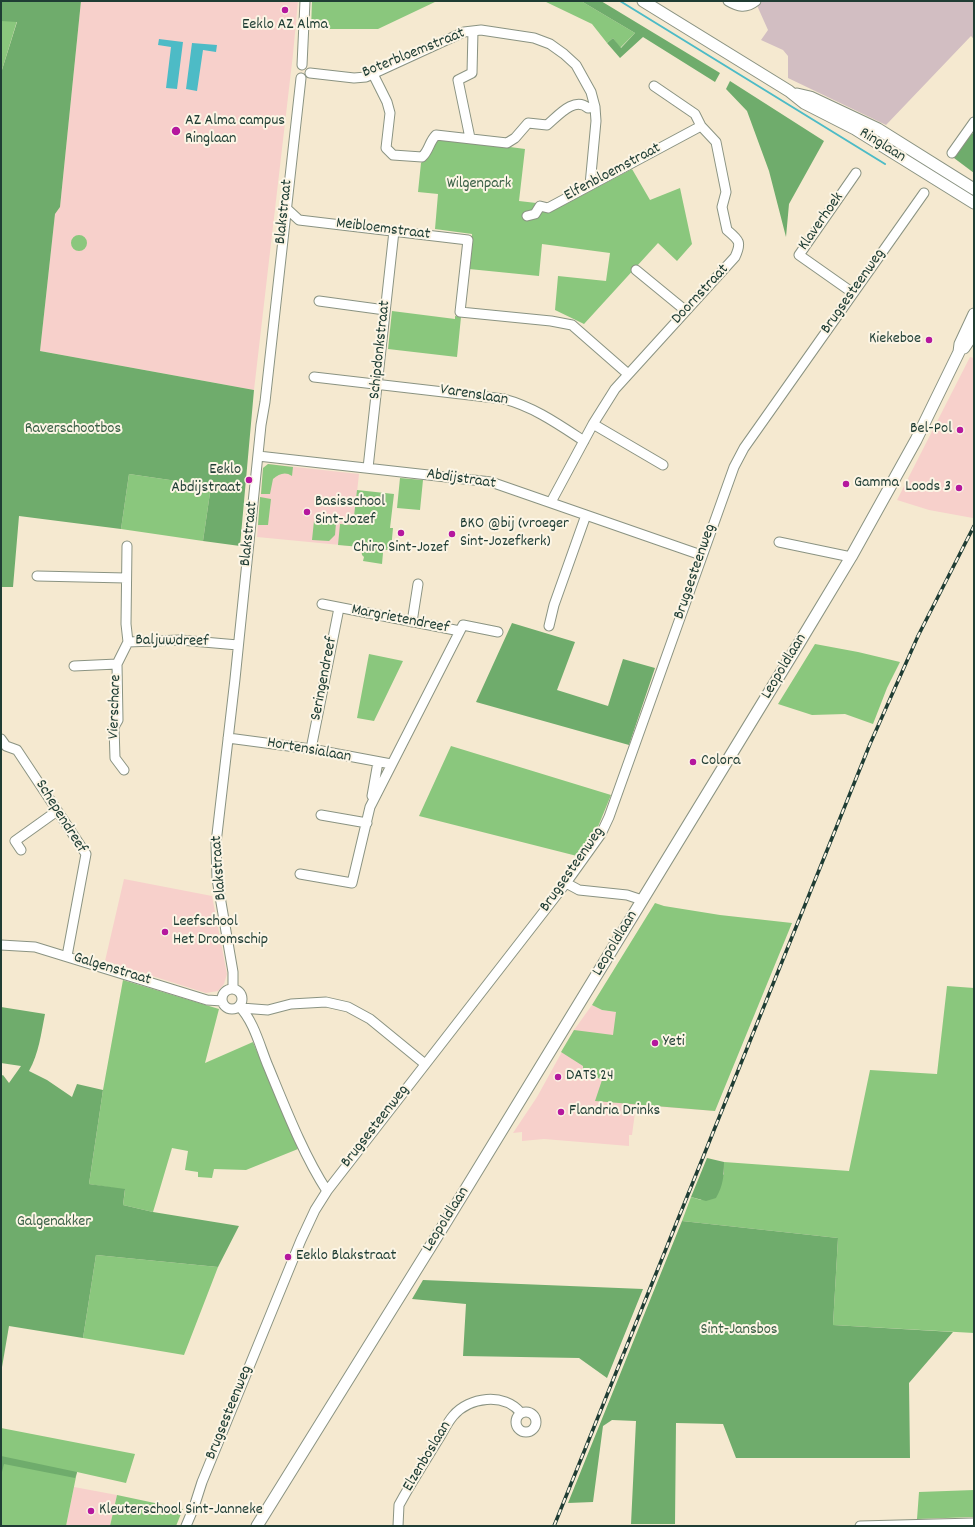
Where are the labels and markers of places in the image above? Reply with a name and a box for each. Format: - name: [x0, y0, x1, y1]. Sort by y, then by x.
- marker: Eeklo AZ Alma: [280, 5, 290, 15]
- place label: Eeklo AZ Alma: [242, 16, 328, 36]
- place label: AZ Alma campus Ringlaan: [185, 112, 285, 150]
- marker: AZ Alma campus Ringlaan: [170, 125, 182, 137]
- place label: Kiekeboe: [869, 330, 921, 350]
- marker: Kiekeboe: [924, 335, 934, 345]
- place label: Bel-Pol: [910, 420, 952, 440]
- marker: Bel-Pol: [955, 425, 965, 435]
- place label: Eeklo Abdijstraat: [171, 461, 241, 499]
- place label: Gamma: [854, 474, 899, 494]
- marker: Eeklo Abdijstraat: [244, 475, 254, 485]
- place label: Loods 3: [905, 478, 951, 498]
- marker: Gamma: [841, 479, 851, 489]
- marker: Loods 3: [954, 483, 964, 493]
- place label: Basisschool Sint-Jozef: [315, 493, 385, 531]
- marker: Basisschool Sint-Jozef: [302, 507, 312, 517]
- place label: BKO @bij (vroeger Sint-Jozefkerk): [460, 515, 569, 553]
- marker: Chiro Sint-Jozef: [396, 528, 406, 538]
- marker: BKO @bij (vroeger Sint-Jozefkerk): [447, 529, 457, 539]
- place label: Chiro Sint-Jozef: [353, 539, 449, 559]
- place label: Colora: [701, 752, 740, 772]
- marker: Colora: [688, 757, 698, 767]
- place label: Leefschool Het Droomschip: [173, 913, 268, 951]
- marker: Leefschool Het Droomschip: [160, 927, 170, 937]
- place label: Yeti: [663, 1033, 685, 1053]
- marker: Yeti: [650, 1038, 660, 1048]
- place label: DATS 24: [566, 1067, 614, 1087]
- marker: DATS 24: [553, 1072, 563, 1082]
- place label: Flandria Drinks: [569, 1102, 660, 1122]
- marker: Flandria Drinks: [556, 1107, 566, 1117]
- place label: Eeklo Blakstraat: [296, 1247, 396, 1267]
- marker: Eeklo Blakstraat: [283, 1252, 293, 1262]
- place label: Kleuterschool Sint-Janneke: [99, 1501, 263, 1521]
- marker: Kleuterschool Sint-Janneke: [86, 1506, 96, 1516]

